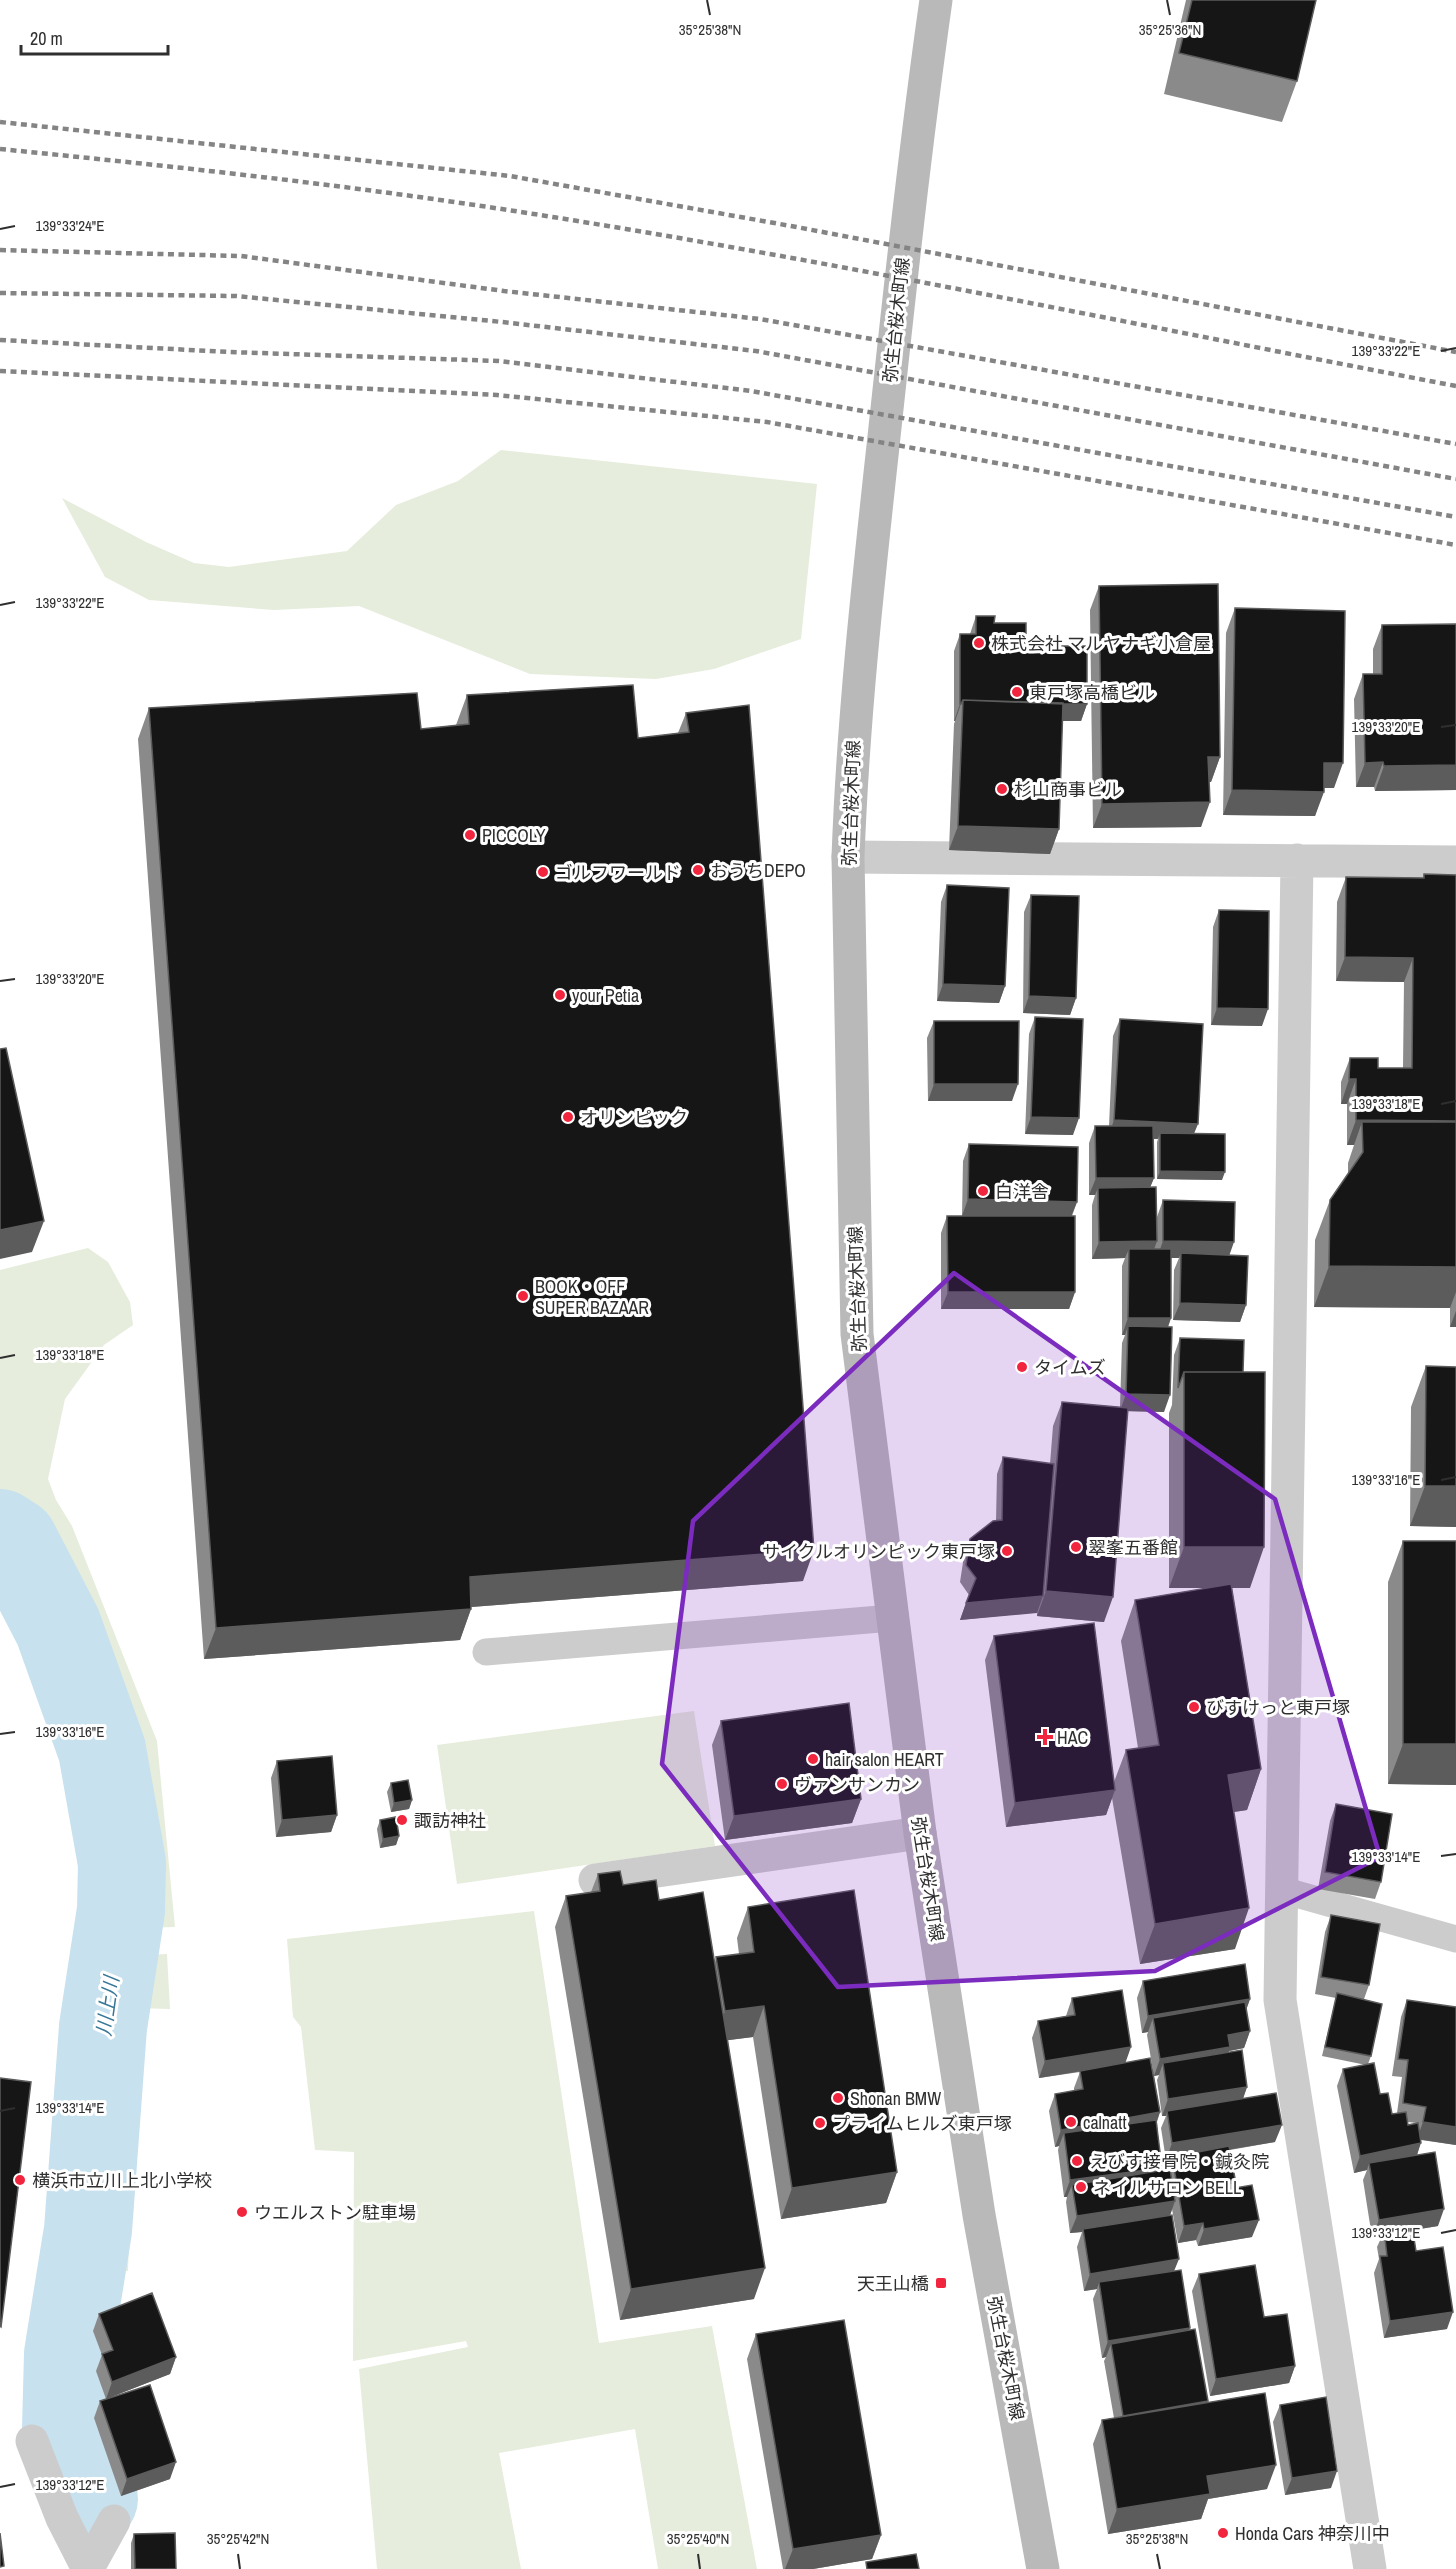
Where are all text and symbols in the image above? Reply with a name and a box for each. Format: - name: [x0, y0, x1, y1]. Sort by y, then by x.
- scale bar: [21, 18, 168, 56]
- text: 35°25'38"N: [679, 19, 741, 40]
- text: 35°25'36"N: [1139, 19, 1201, 40]
- text: 20 m: [30, 26, 63, 51]
- text: 139°33'24"E: [36, 215, 104, 236]
- street label: 弥生台桜木町線: [877, 256, 915, 384]
- text: 139°33'22"E: [1352, 340, 1420, 361]
- text: 139°33'22"E: [36, 592, 104, 613]
- place label: 株式会社 マルヤナギ小倉屋: [991, 631, 1211, 656]
- marker: 株式会社 マルヤナギ小倉屋: [972, 636, 986, 650]
- place label: 東戸塚高橋ビル: [1029, 680, 1155, 705]
- marker: 東戸塚高橋ビル: [1010, 685, 1024, 699]
- text: 139°33'20"E: [1352, 716, 1420, 737]
- street label: 弥生台桜木町線: [836, 740, 866, 866]
- place label: 杉山商事ビル: [1014, 777, 1122, 802]
- marker: 杉山商事ビル: [995, 782, 1009, 796]
- place label: PICCOLY: [482, 823, 546, 848]
- marker: PICCOLY: [463, 828, 477, 842]
- place label: おうちDEPO: [710, 858, 806, 883]
- place label: ゴルフワールド: [555, 860, 681, 885]
- marker: おうちDEPO: [691, 863, 705, 877]
- marker: ゴルフワールド: [536, 865, 550, 879]
- text: 139°33'20"E: [36, 968, 104, 989]
- place label: your Petia: [572, 983, 639, 1008]
- marker: your Petia: [553, 988, 567, 1002]
- text: 139°33'18"E: [1352, 1093, 1420, 1114]
- place label: オリンピック: [580, 1105, 688, 1130]
- marker: オリンピック: [561, 1110, 575, 1124]
- place label: 白洋舎: [995, 1179, 1049, 1204]
- marker: 白洋舎: [976, 1184, 990, 1198]
- street label: 弥生台桜木町線: [842, 1226, 872, 1352]
- place label: BOOK・OFF SUPER BAZAAR: [535, 1274, 649, 1320]
- marker: BOOK・OFF SUPER BAZAAR: [516, 1289, 530, 1303]
- text: 139°33'18"E: [36, 1344, 104, 1365]
- place label: タイムズ: [1034, 1355, 1106, 1380]
- marker: タイムズ: [1015, 1360, 1029, 1374]
- text: 139°33'16"E: [1352, 1469, 1420, 1490]
- place label: 翠峯五番館: [1088, 1535, 1178, 1560]
- place label: サイクルオリンピック東戸塚: [762, 1539, 995, 1564]
- marker: 翠峯五番館: [1069, 1540, 1083, 1554]
- marker: サイクルオリンピック東戸塚: [1000, 1544, 1014, 1558]
- place label: びすけっと東戸塚: [1206, 1695, 1350, 1720]
- marker: びすけっと東戸塚: [1187, 1700, 1201, 1714]
- text: 139°33'16"E: [36, 1721, 104, 1742]
- place label: HAC: [1057, 1725, 1088, 1750]
- marker: HAC: [1038, 1730, 1052, 1744]
- place label: hair salon HEART: [825, 1747, 944, 1772]
- marker: hair salon HEART: [806, 1752, 820, 1766]
- place label: ヴァンサンカン: [794, 1772, 920, 1797]
- marker: ヴァンサンカン: [775, 1777, 789, 1791]
- place label: 諏訪神社: [414, 1808, 486, 1833]
- marker: 諏訪神社: [395, 1813, 409, 1827]
- street label: 弥生台桜木町線: [906, 1815, 950, 1943]
- text: 139°33'14"E: [1352, 1846, 1420, 1867]
- water label: 川上川: [89, 1972, 125, 2038]
- place label: Shonan BMW: [850, 2086, 941, 2111]
- marker: Shonan BMW: [831, 2091, 845, 2105]
- text: 139°33'14"E: [36, 2097, 104, 2118]
- place label: calnatt: [1083, 2110, 1127, 2135]
- place label: プライムヒルズ東戸塚: [832, 2111, 1012, 2136]
- marker: calnatt: [1064, 2115, 1078, 2129]
- marker: プライムヒルズ東戸塚: [813, 2116, 827, 2130]
- place label: えびす接骨院・鍼灸院: [1089, 2149, 1269, 2174]
- marker: えびす接骨院・鍼灸院: [1070, 2154, 1084, 2168]
- place label: 横浜市立川上北小学校: [32, 2168, 212, 2193]
- marker: 横浜市立川上北小学校: [13, 2173, 27, 2187]
- place label: ネイルサロン BELL: [1093, 2175, 1241, 2200]
- marker: ネイルサロン BELL: [1074, 2180, 1088, 2194]
- place label: ウエルストン駐車場: [254, 2200, 416, 2225]
- marker: ウエルストン駐車場: [235, 2205, 249, 2219]
- text: 139°33'12"E: [1352, 2222, 1420, 2243]
- place label: 天王山橋: [857, 2271, 929, 2296]
- marker: 天王山橋: [934, 2276, 948, 2290]
- street label: 弥生台桜木町線: [982, 2294, 1030, 2422]
- text: 139°33'12"E: [36, 2474, 104, 2495]
- place label: Honda Cars 神奈川中: [1235, 2521, 1390, 2546]
- marker: Honda Cars 神奈川中: [1216, 2526, 1230, 2540]
- text: 35°25'42"N: [207, 2528, 269, 2549]
- text: 35°25'40"N: [667, 2528, 729, 2549]
- text: 35°25'38"N: [1126, 2528, 1188, 2549]

